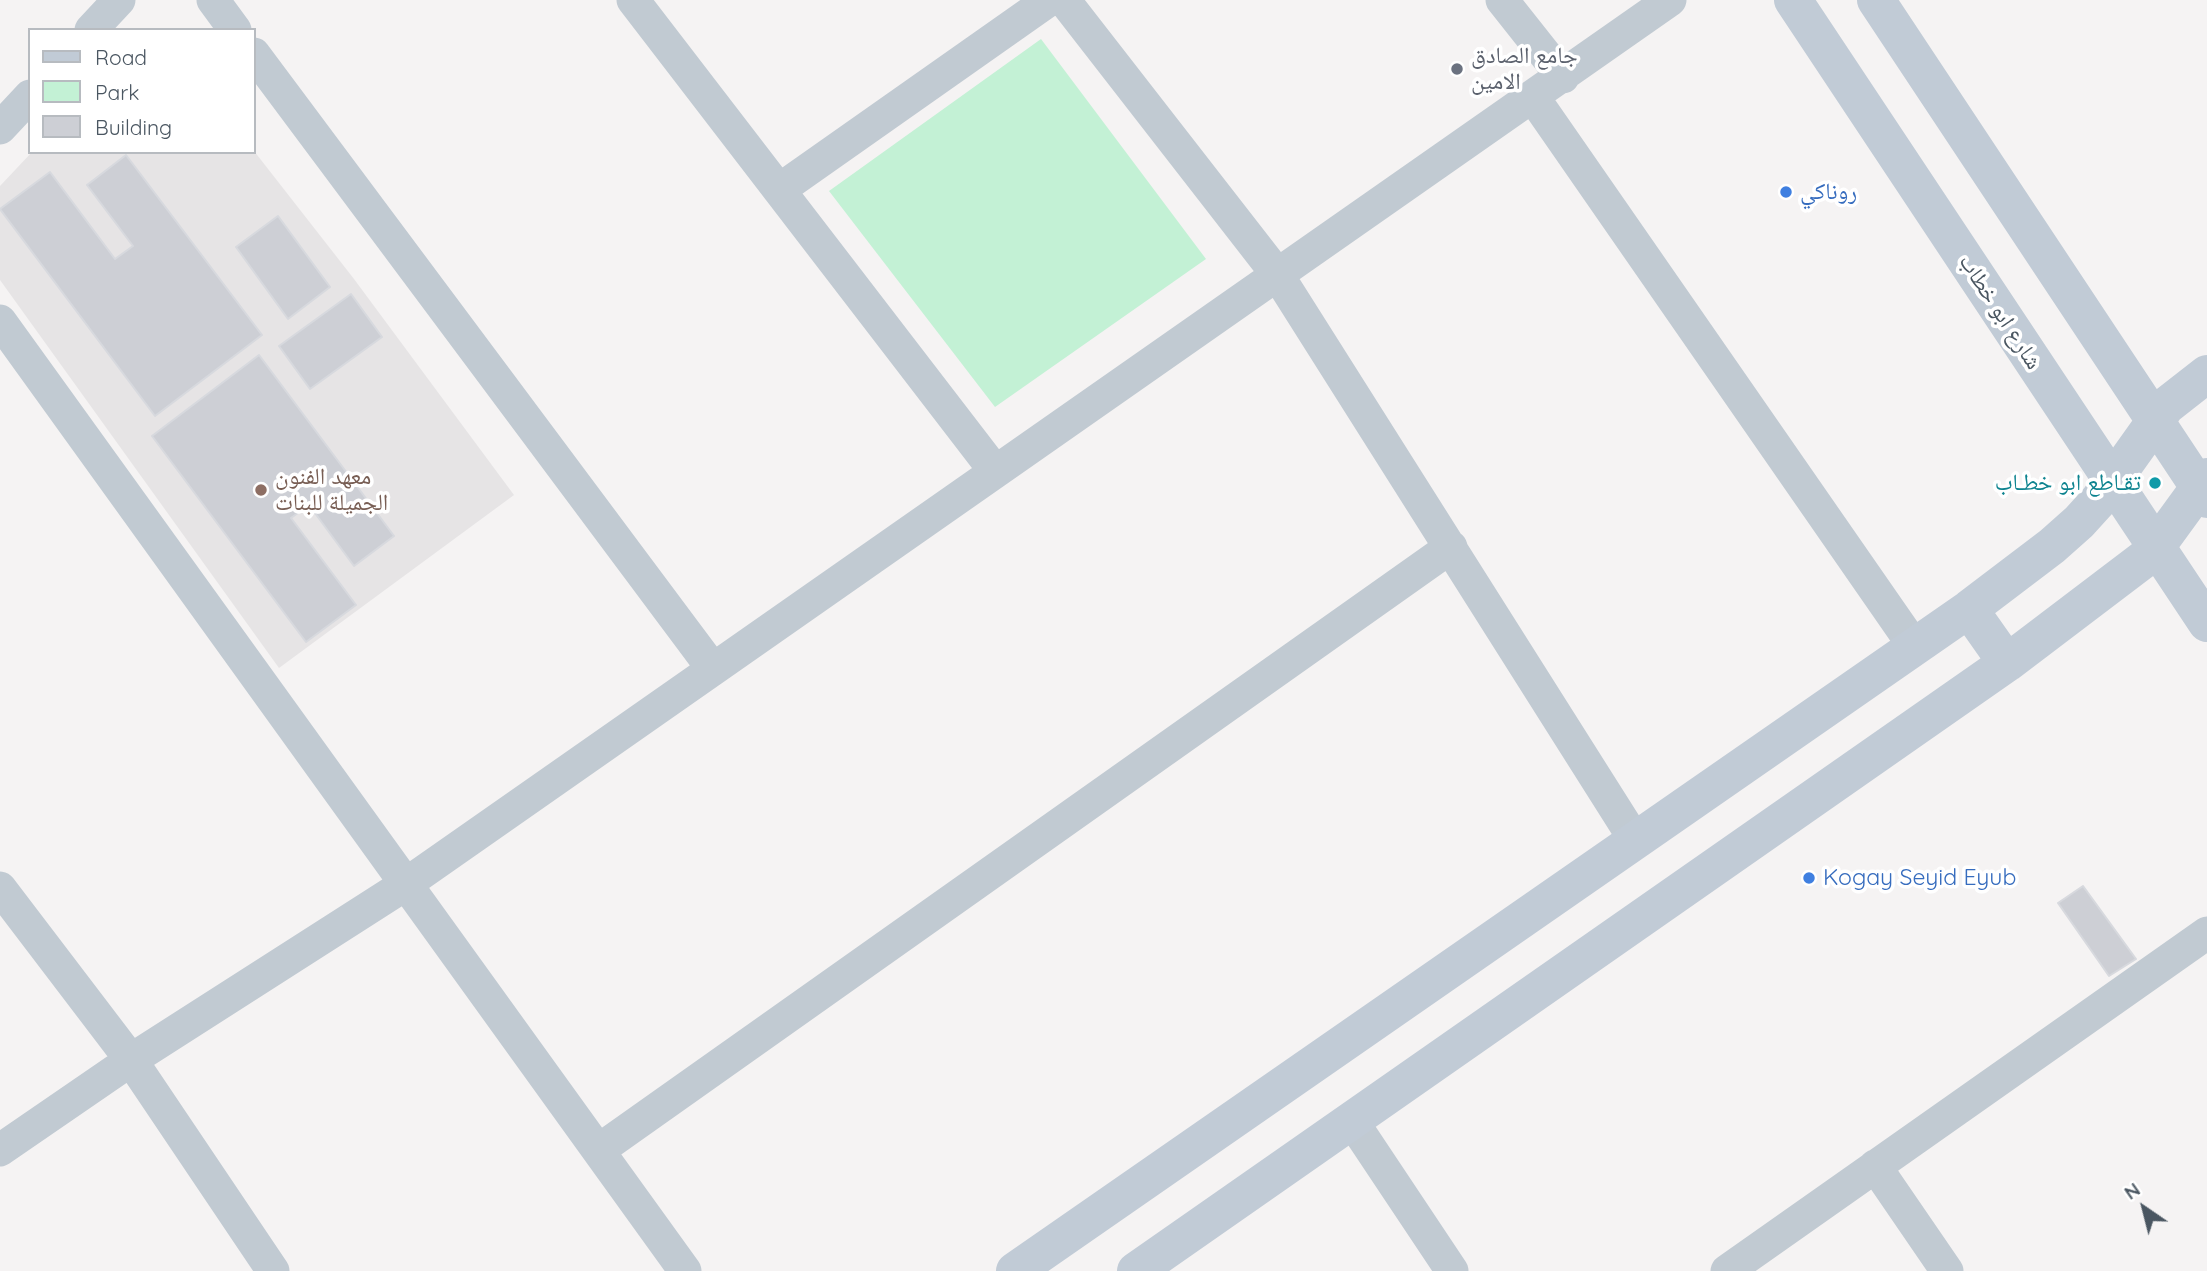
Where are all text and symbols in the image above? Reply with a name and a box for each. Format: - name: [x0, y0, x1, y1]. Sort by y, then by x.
- legend: [28, 28, 256, 154]
- place label: جامع الصادق الامين: [1471, 42, 1578, 96]
- text: Road: [95, 44, 147, 70]
- marker: جامع الصادق الامين: [1449, 61, 1465, 77]
- text: Park: [95, 79, 139, 105]
- text: Building: [95, 114, 172, 140]
- place label: روناكي: [1800, 178, 1857, 206]
- marker: روناكي: [1778, 184, 1794, 200]
- street label: شارع ابو خطاب: [1953, 249, 2047, 375]
- place label: معهد الفنون الجميلة للبنات: [275, 463, 388, 517]
- place label: تقـاطع ابو خطـاب: [1995, 469, 2141, 497]
- marker: تقـاطع ابو خطـاب: [2147, 475, 2163, 491]
- marker: معهد الفنون الجميلة للبنات: [253, 482, 269, 498]
- place label: Kogay Seyid Eyub: [1823, 864, 2016, 892]
- marker: Kogay Seyid Eyub: [1801, 870, 1817, 886]
- north arrow: [2109, 1173, 2179, 1243]
- text: N: [2119, 1177, 2145, 1205]

